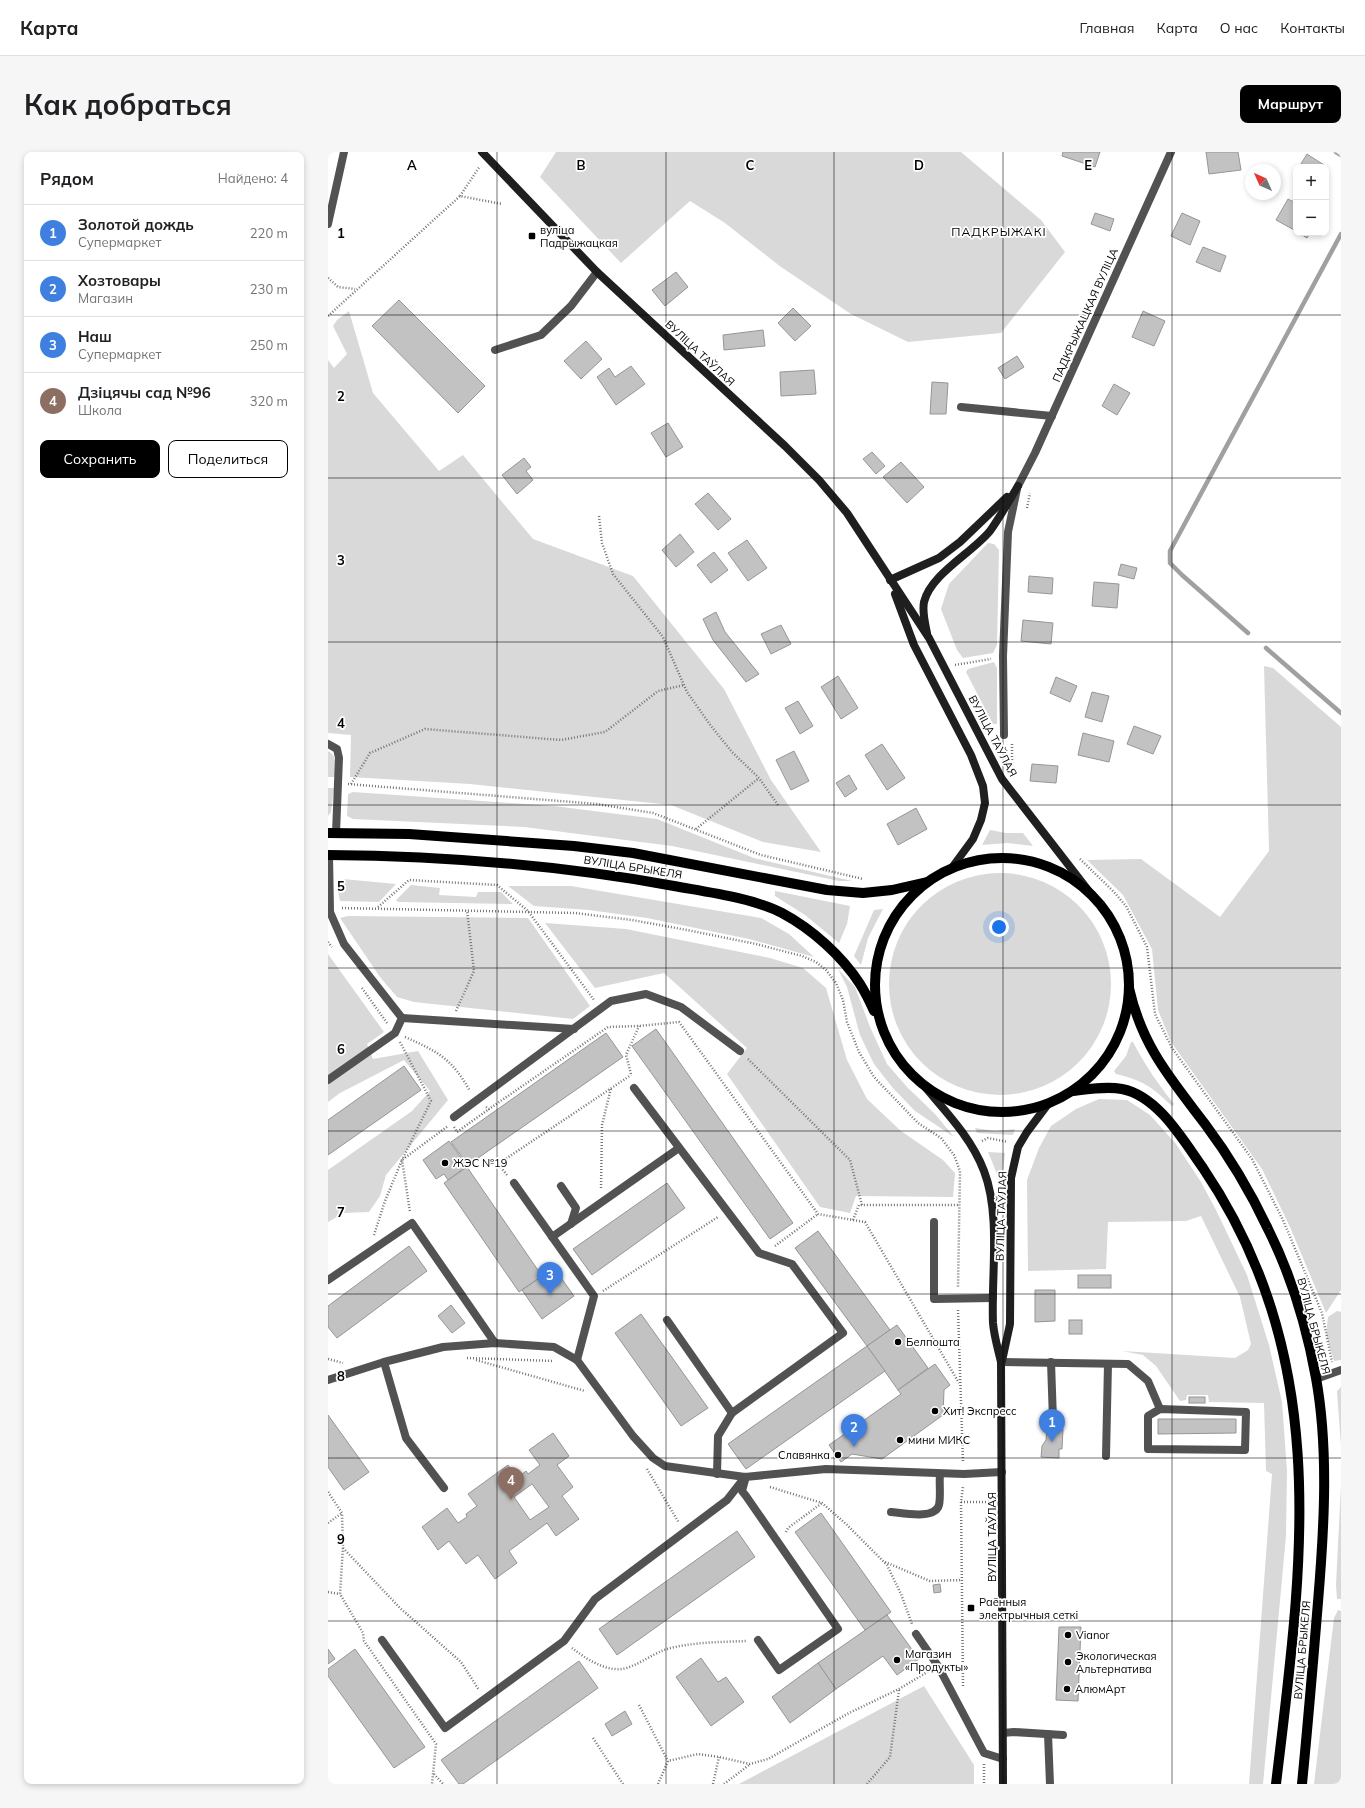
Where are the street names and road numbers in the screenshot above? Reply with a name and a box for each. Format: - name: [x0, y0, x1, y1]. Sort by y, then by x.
- street label: ПАДКРЫЖАЦКАЯ ВУЛІЦА: [1049, 246, 1121, 384]
- street label: ВУЛІЦА ТАЎЛАЯ: [662, 317, 738, 389]
- street label: ВУЛІЦА ТАЎЛАЯ: [966, 693, 1020, 779]
- street label: ВУЛІЦА БРЫКЕЛЯ: [583, 852, 683, 882]
- street label: ВУЛІЦА ТАЎЛАЯ: [992, 1171, 1010, 1261]
- street label: ВУЛІЦА БРЫКЕЛЯ: [1294, 1276, 1334, 1376]
- street label: ВУЛІЦА ТАЎЛАЯ: [985, 1492, 999, 1582]
- street label: ВУЛІЦА БРЫКЕЛЯ: [1291, 1600, 1313, 1700]

